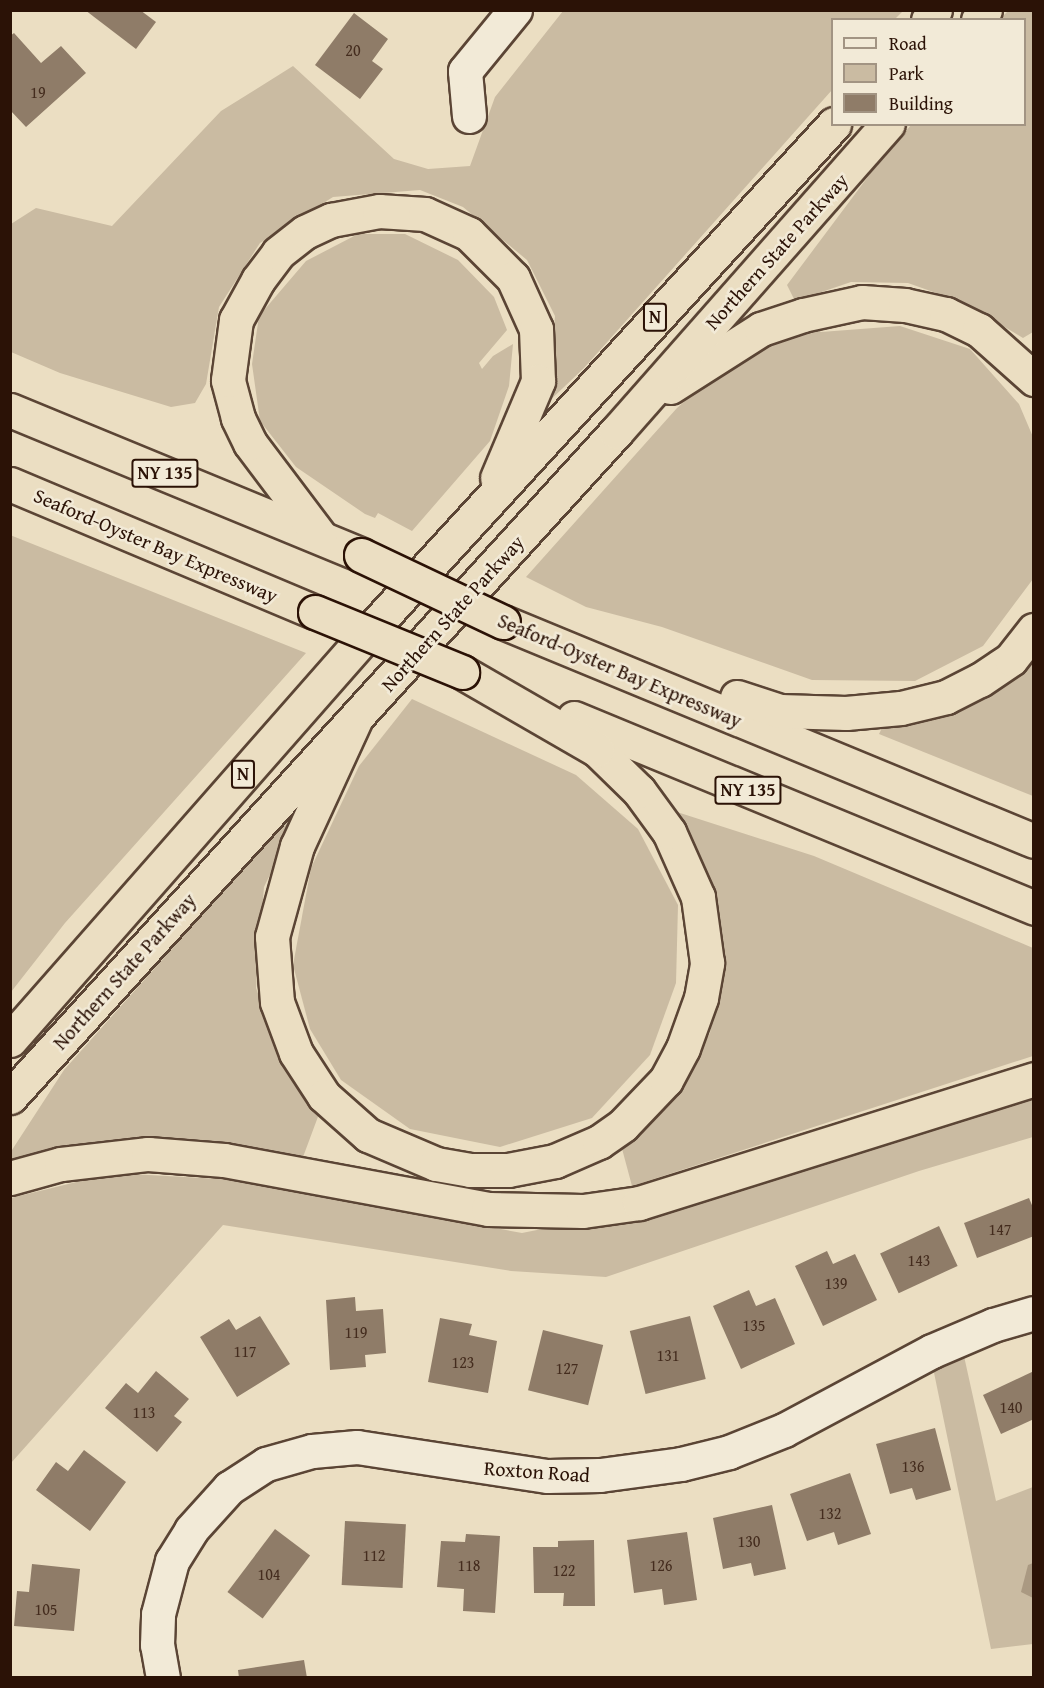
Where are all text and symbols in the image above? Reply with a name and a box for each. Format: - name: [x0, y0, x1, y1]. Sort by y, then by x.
- legend: [831, 18, 1026, 126]
- text: Road: [889, 30, 927, 57]
- house number: 20: [345, 40, 361, 60]
- text: Park: [889, 60, 924, 87]
- house number: 19: [30, 82, 46, 102]
- text: Building: [889, 90, 953, 117]
- street label: Northern State Parkway: [699, 168, 853, 334]
- road number: N: [642, 302, 668, 332]
- road number: NY 135: [130, 458, 200, 488]
- street label: Seaford-Oyster Bay Expressway: [30, 483, 282, 607]
- street label: Northern State Parkway: [375, 530, 529, 696]
- street label: Seaford-Oyster Bay Expressway: [494, 608, 746, 732]
- road number: N: [230, 759, 256, 789]
- road number: NY 135: [714, 775, 783, 805]
- street label: Northern State Parkway: [47, 888, 201, 1054]
- house number: 147: [988, 1219, 1012, 1239]
- house number: 143: [907, 1250, 931, 1270]
- house number: 139: [824, 1273, 848, 1293]
- house number: 135: [742, 1315, 766, 1335]
- house number: 119: [344, 1322, 368, 1342]
- house number: 117: [233, 1341, 257, 1361]
- house number: 131: [656, 1345, 680, 1365]
- house number: 123: [451, 1352, 475, 1372]
- house number: 127: [555, 1358, 579, 1378]
- house number: 140: [999, 1397, 1023, 1417]
- house number: 113: [132, 1402, 156, 1422]
- street label: Roxton Road: [483, 1455, 591, 1487]
- house number: 136: [901, 1456, 925, 1476]
- house number: 132: [818, 1503, 842, 1523]
- house number: 130: [737, 1531, 761, 1551]
- house number: 112: [362, 1545, 386, 1565]
- house number: 118: [457, 1555, 481, 1575]
- house number: 126: [649, 1555, 673, 1575]
- house number: 122: [552, 1560, 576, 1580]
- house number: 104: [257, 1564, 281, 1584]
- house number: 105: [34, 1599, 58, 1619]

